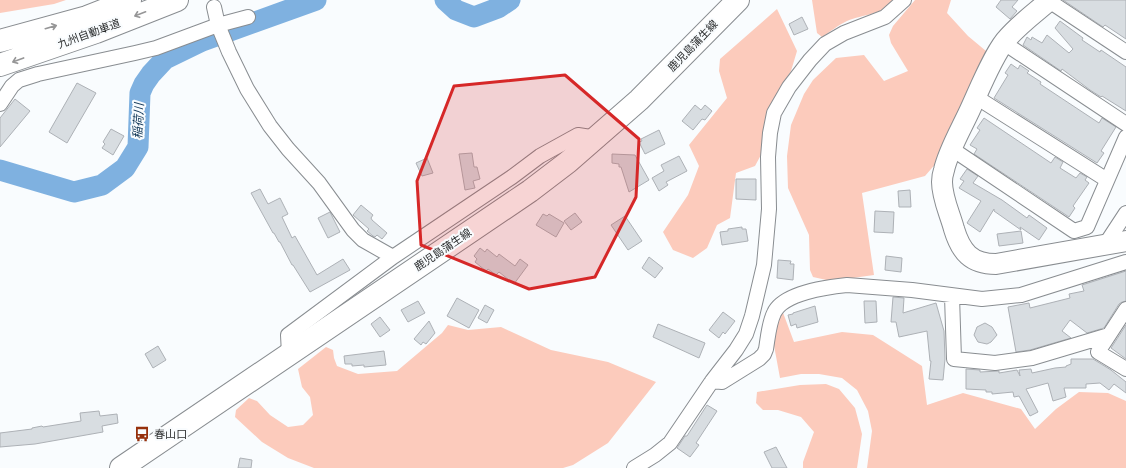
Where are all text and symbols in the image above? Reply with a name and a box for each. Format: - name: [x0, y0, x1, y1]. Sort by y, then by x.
- one-way arrow: [135, 11, 147, 19]
- street label: 九州自動車道: [55, 16, 123, 52]
- street label: 鹿児島蒲生線: [665, 17, 721, 75]
- one-way arrow: [44, 23, 57, 30]
- one-way arrow: [13, 56, 25, 64]
- water label: 稲荷川: [130, 101, 149, 139]
- street label: 鹿児島蒲生線: [411, 225, 475, 275]
- bus stop icon: 春山口: [133, 425, 151, 443]
- place label: 春山口: [154, 427, 187, 442]

